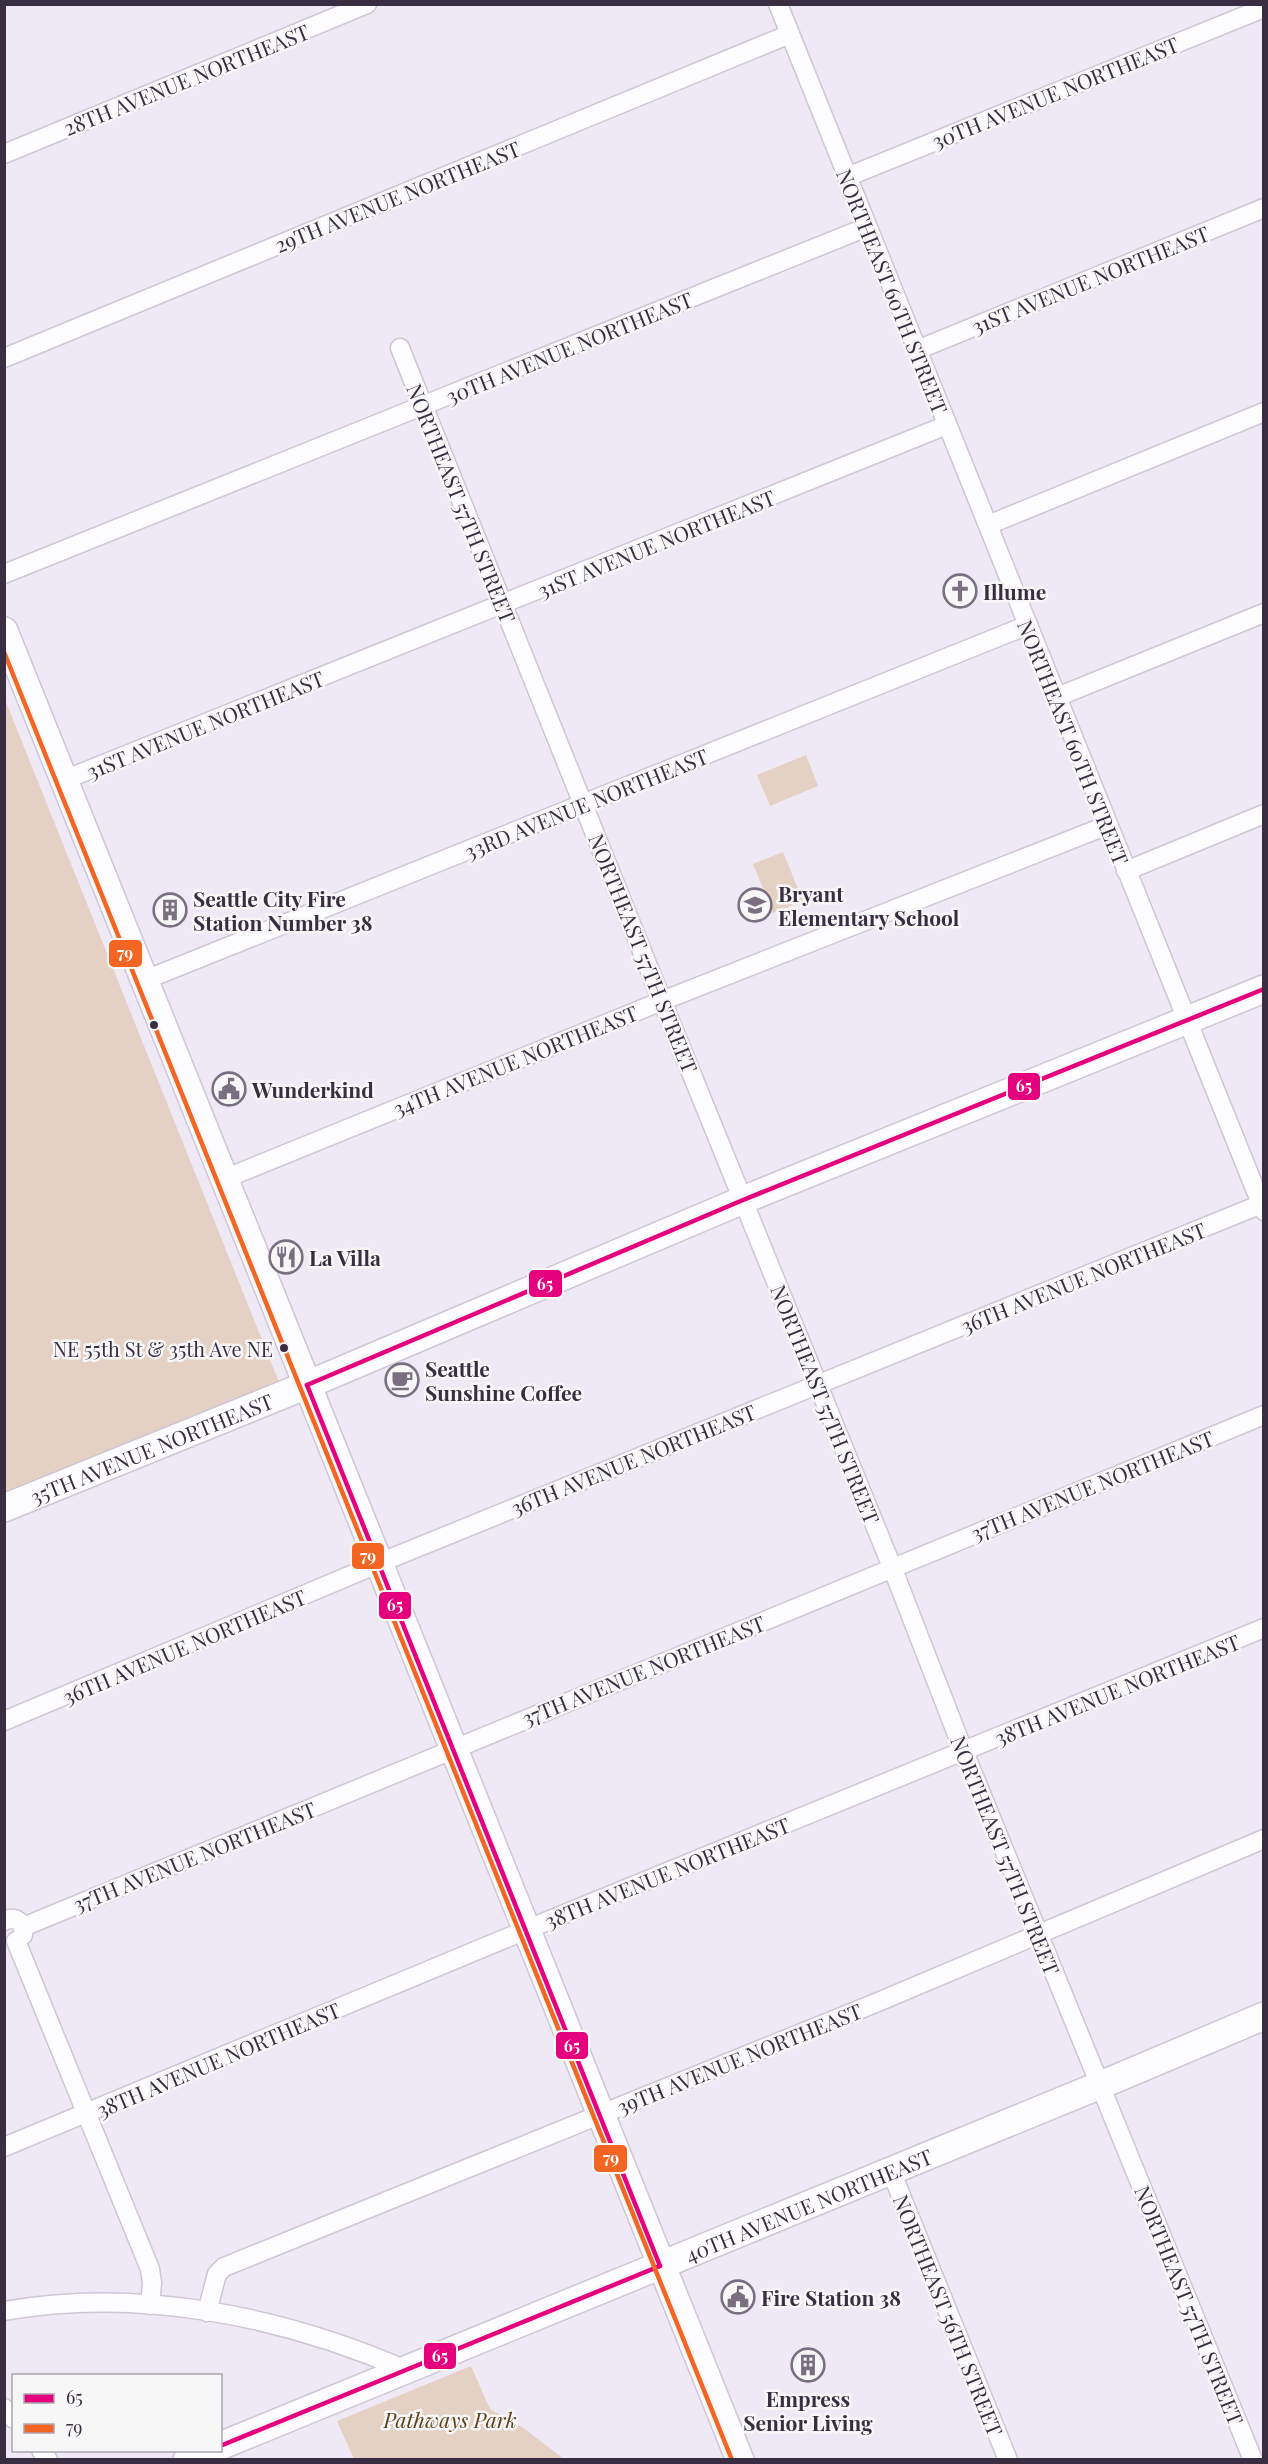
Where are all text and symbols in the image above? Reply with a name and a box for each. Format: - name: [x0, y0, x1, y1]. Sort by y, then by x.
- street label: 28TH AVENUE NORTHEAST: [59, 17, 313, 141]
- street label: 30TH AVENUE NORTHEAST: [927, 30, 1183, 154]
- street label: 29TH AVENUE NORTHEAST: [270, 134, 524, 258]
- street label: NORTHEAST 60TH STREET: [831, 164, 955, 418]
- street label: 31ST AVENUE NORTHEAST: [967, 218, 1213, 340]
- street label: 30TH AVENUE NORTHEAST: [441, 285, 697, 409]
- street label: NORTHEAST 57TH STREET: [401, 379, 523, 627]
- street label: 31ST AVENUE NORTHEAST: [533, 482, 779, 604]
- church icon: Illume: [942, 573, 978, 609]
- place label: Illume: [983, 577, 1046, 605]
- street label: NORTHEAST 60TH STREET: [1012, 615, 1136, 869]
- street label: 31ST AVENUE NORTHEAST: [82, 663, 328, 785]
- street label: 33RD AVENUE NORTHEAST: [460, 741, 712, 865]
- street label: NORTHEAST 57TH STREET: [583, 829, 705, 1077]
- place label: Bryant Elementary School: [778, 879, 960, 931]
- place label: Seattle City Fire Station Number 38: [193, 884, 373, 936]
- school or university icon: Bryant Elementary School: [737, 887, 773, 923]
- building icon: Seattle City Fire Station Number 38: [152, 892, 188, 928]
- line badge: 79: [108, 939, 143, 968]
- text: 79: [117, 942, 133, 963]
- street label: 34TH AVENUE NORTHEAST: [389, 998, 641, 1122]
- unlabelled marker: [148, 1019, 160, 1031]
- public building icon: Wunderkind: [211, 1071, 247, 1107]
- line badge: 65: [1007, 1072, 1041, 1101]
- place label: Wunderkind: [251, 1075, 374, 1103]
- text: 65: [1016, 1075, 1032, 1096]
- street label: 36TH AVENUE NORTHEAST: [956, 1215, 1210, 1339]
- restaurant icon: La Villa: [268, 1239, 304, 1275]
- place label: La Villa: [309, 1243, 381, 1271]
- line badge: 65: [528, 1269, 563, 1298]
- text: 65: [537, 1273, 553, 1294]
- street label: NORTHEAST 57TH STREET: [765, 1280, 887, 1528]
- place label: NE 55th St & 35th Ave NE: [53, 1335, 273, 1362]
- marker: NE 55th St & 35th Ave NE: [278, 1342, 290, 1354]
- place label: Seattle Sunshine Coffee: [425, 1354, 582, 1406]
- cafe icon: Seattle Sunshine Coffee: [384, 1362, 420, 1398]
- street label: 35TH AVENUE NORTHEAST: [26, 1386, 277, 1510]
- street label: 36TH AVENUE NORTHEAST: [506, 1397, 760, 1521]
- street label: 37TH AVENUE NORTHEAST: [966, 1423, 1218, 1547]
- line badge: 79: [351, 1542, 385, 1570]
- text: 79: [360, 1545, 376, 1566]
- street label: 36TH AVENUE NORTHEAST: [58, 1582, 310, 1710]
- line badge: 65: [378, 1591, 412, 1620]
- text: 65: [387, 1594, 403, 1615]
- street label: 37TH AVENUE NORTHEAST: [517, 1608, 769, 1732]
- street label: 38TH AVENUE NORTHEAST: [990, 1627, 1244, 1751]
- street label: NORTHEAST 57TH STREET: [945, 1731, 1067, 1979]
- street label: 37TH AVENUE NORTHEAST: [68, 1794, 320, 1918]
- street label: 38TH AVENUE NORTHEAST: [540, 1810, 794, 1934]
- street label: 38TH AVENUE NORTHEAST: [92, 1995, 344, 2123]
- street label: 39TH AVENUE NORTHEAST: [612, 1996, 866, 2120]
- line badge: 65: [555, 2031, 589, 2060]
- text: 65: [564, 2035, 580, 2056]
- street label: 40TH AVENUE NORTHEAST: [681, 2142, 936, 2268]
- line badge: 79: [593, 2144, 628, 2173]
- text: 79: [603, 2147, 619, 2168]
- street label: NORTHEAST 57TH STREET: [1129, 2181, 1251, 2429]
- street label: NORTHEAST 56TH STREET: [888, 2190, 1010, 2440]
- public building icon: Fire Station 38: [720, 2279, 756, 2315]
- place label: Fire Station 38: [761, 2283, 901, 2311]
- line badge: 65: [423, 2342, 457, 2370]
- text: 65: [432, 2345, 448, 2366]
- building icon: Empress Senior Living: [790, 2347, 826, 2383]
- legend: [12, 2374, 222, 2452]
- place label: Empress Senior Living: [743, 2384, 873, 2436]
- text: 65: [66, 2385, 83, 2409]
- park label: Pathways Park: [382, 2405, 517, 2433]
- text: 79: [66, 2415, 82, 2439]

